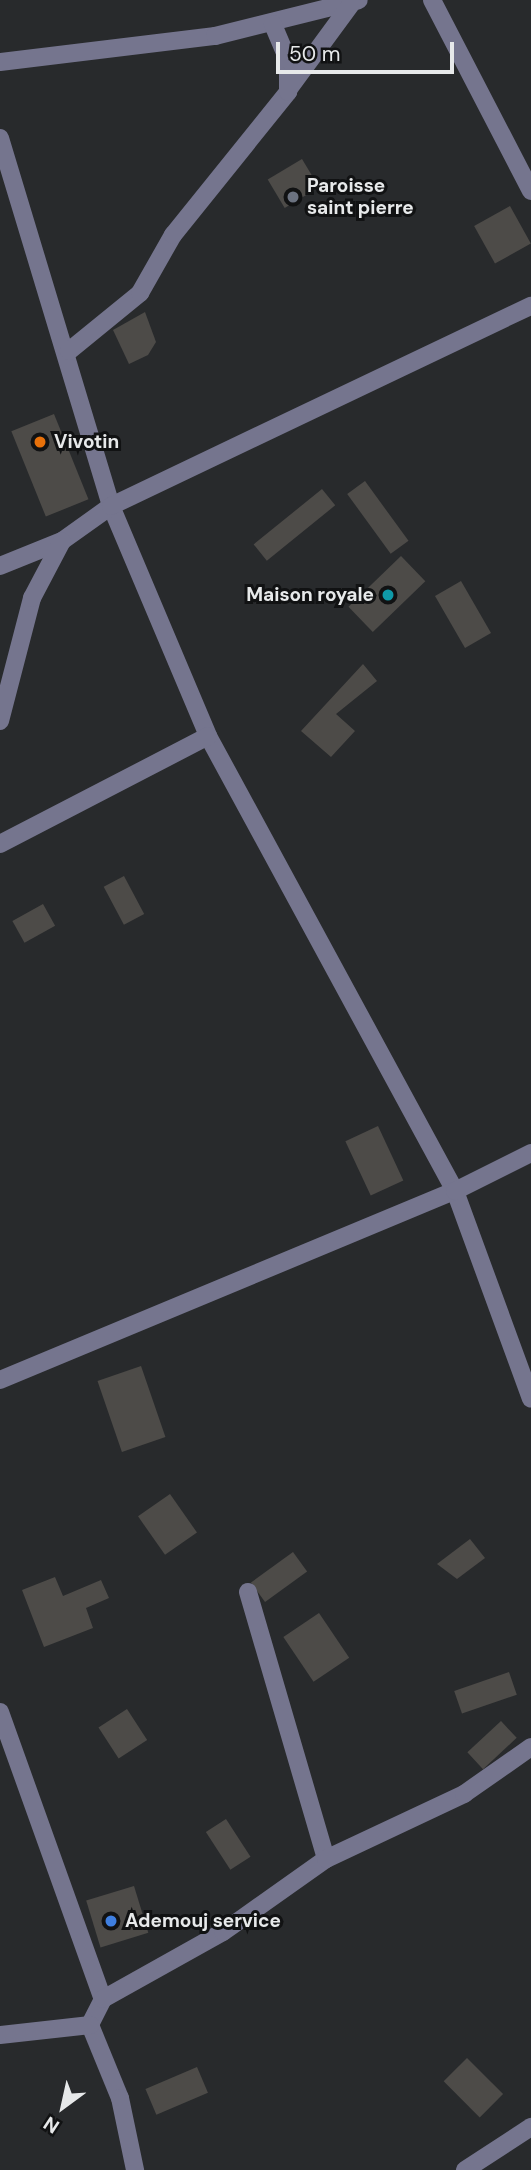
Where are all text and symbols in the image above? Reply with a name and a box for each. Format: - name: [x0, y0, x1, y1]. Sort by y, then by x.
- scale bar: [279, 28, 458, 72]
- text: 50 m: [289, 40, 340, 68]
- place label: Paroisse saint pierre: [307, 175, 414, 219]
- marker: Paroisse saint pierre: [285, 189, 301, 205]
- place label: Vivotin: [54, 431, 119, 453]
- marker: Vivotin: [32, 434, 48, 450]
- place label: Maison royale: [246, 584, 374, 606]
- marker: Maison royale: [380, 587, 396, 603]
- place label: Ademouj service: [125, 1910, 281, 1932]
- marker: Ademouj service: [103, 1913, 119, 1929]
- north arrow: [28, 2072, 98, 2142]
- text: N: [39, 2111, 64, 2139]

